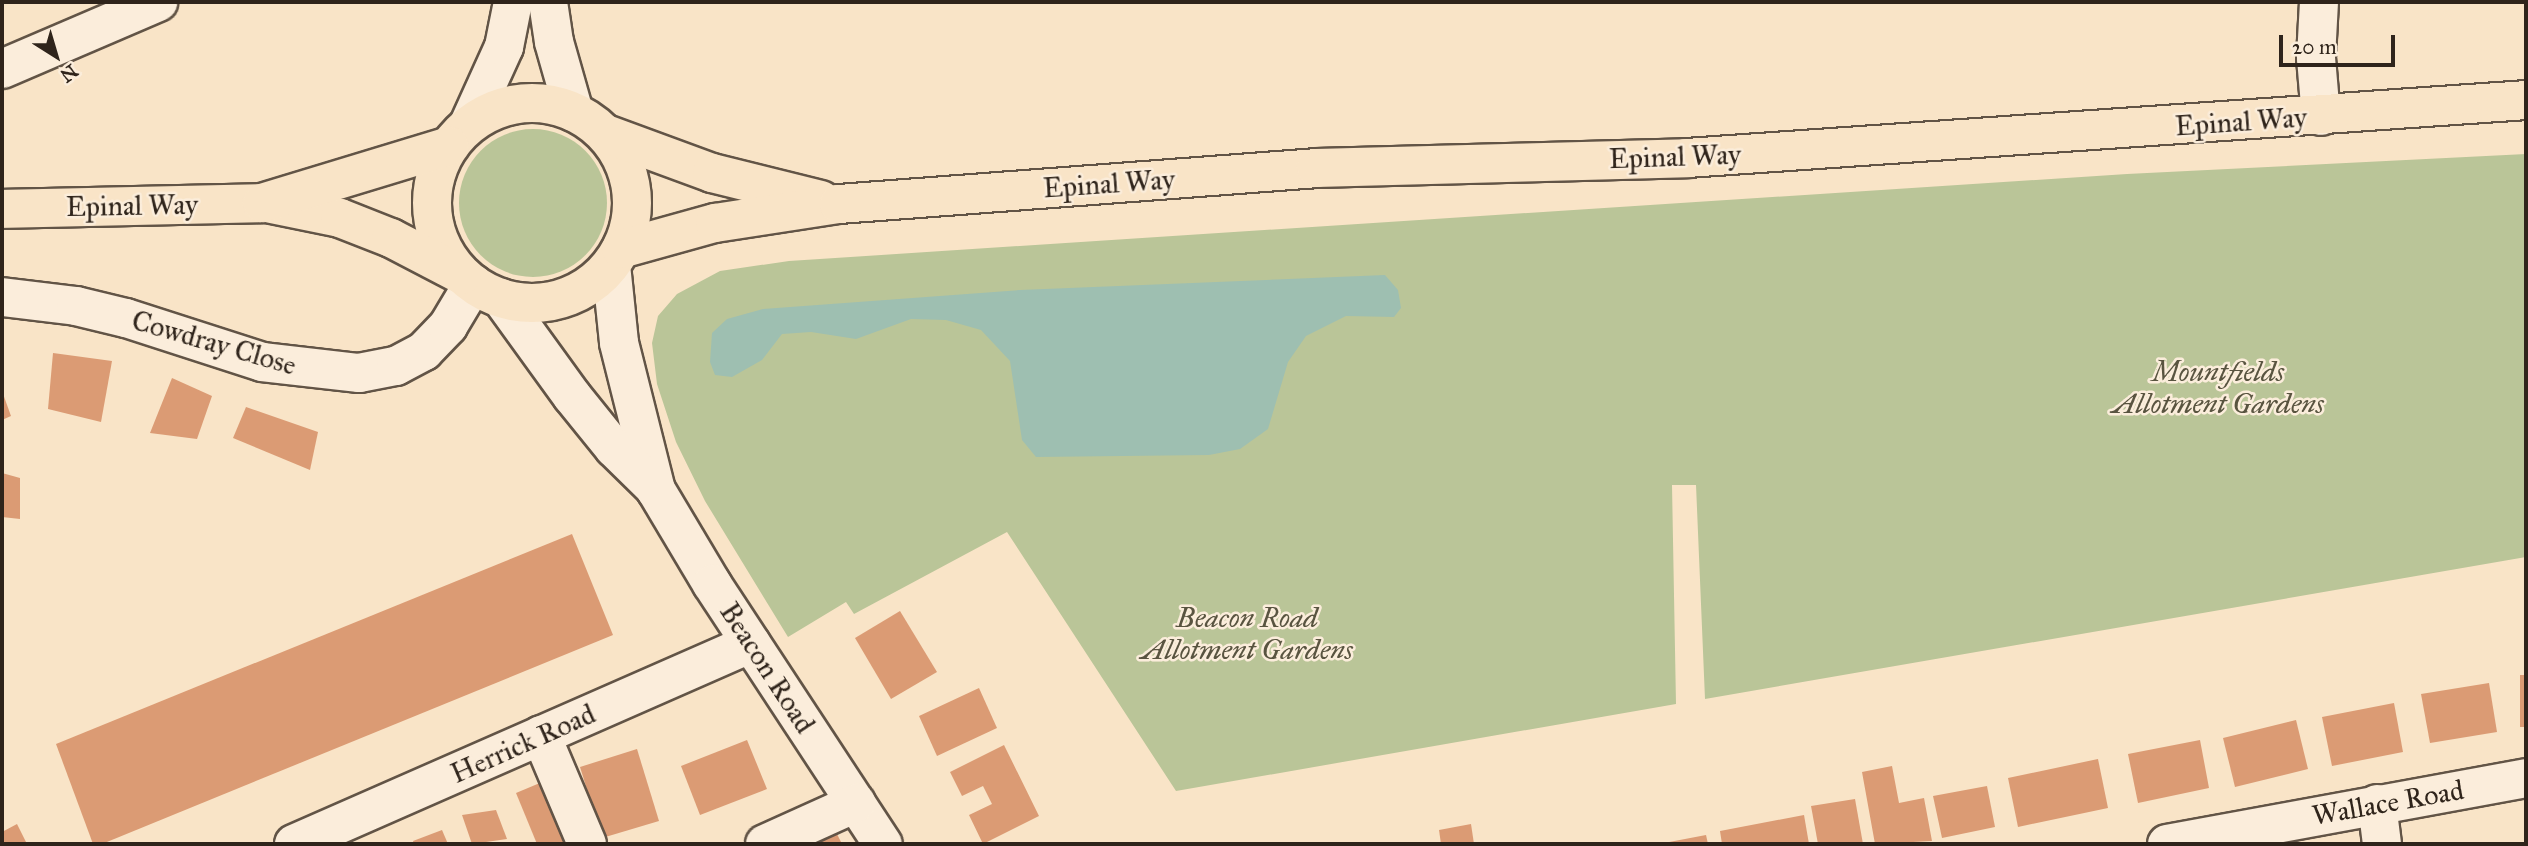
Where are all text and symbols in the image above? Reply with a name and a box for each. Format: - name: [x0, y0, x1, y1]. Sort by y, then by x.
- north arrow: [21, 21, 91, 91]
- scale bar: [2283, 21, 2398, 65]
- text: 20 m: [2292, 34, 2337, 60]
- text: N: [56, 59, 82, 87]
- street label: Epinal Way: [2174, 101, 2308, 143]
- street label: Epinal Way: [1608, 138, 1742, 176]
- street label: Epinal Way: [1042, 163, 1176, 205]
- street label: Epinal Way: [66, 188, 198, 224]
- street label: Cowdray Close: [128, 304, 300, 382]
- park label: Mountfields Allotment Gardens: [2112, 355, 2324, 421]
- street label: Beacon Road: [712, 596, 822, 740]
- park label: Beacon Road Allotment Gardens: [1141, 601, 1353, 667]
- street label: Herrick Road: [446, 697, 600, 791]
- street label: Wallace Road: [2310, 773, 2466, 833]

